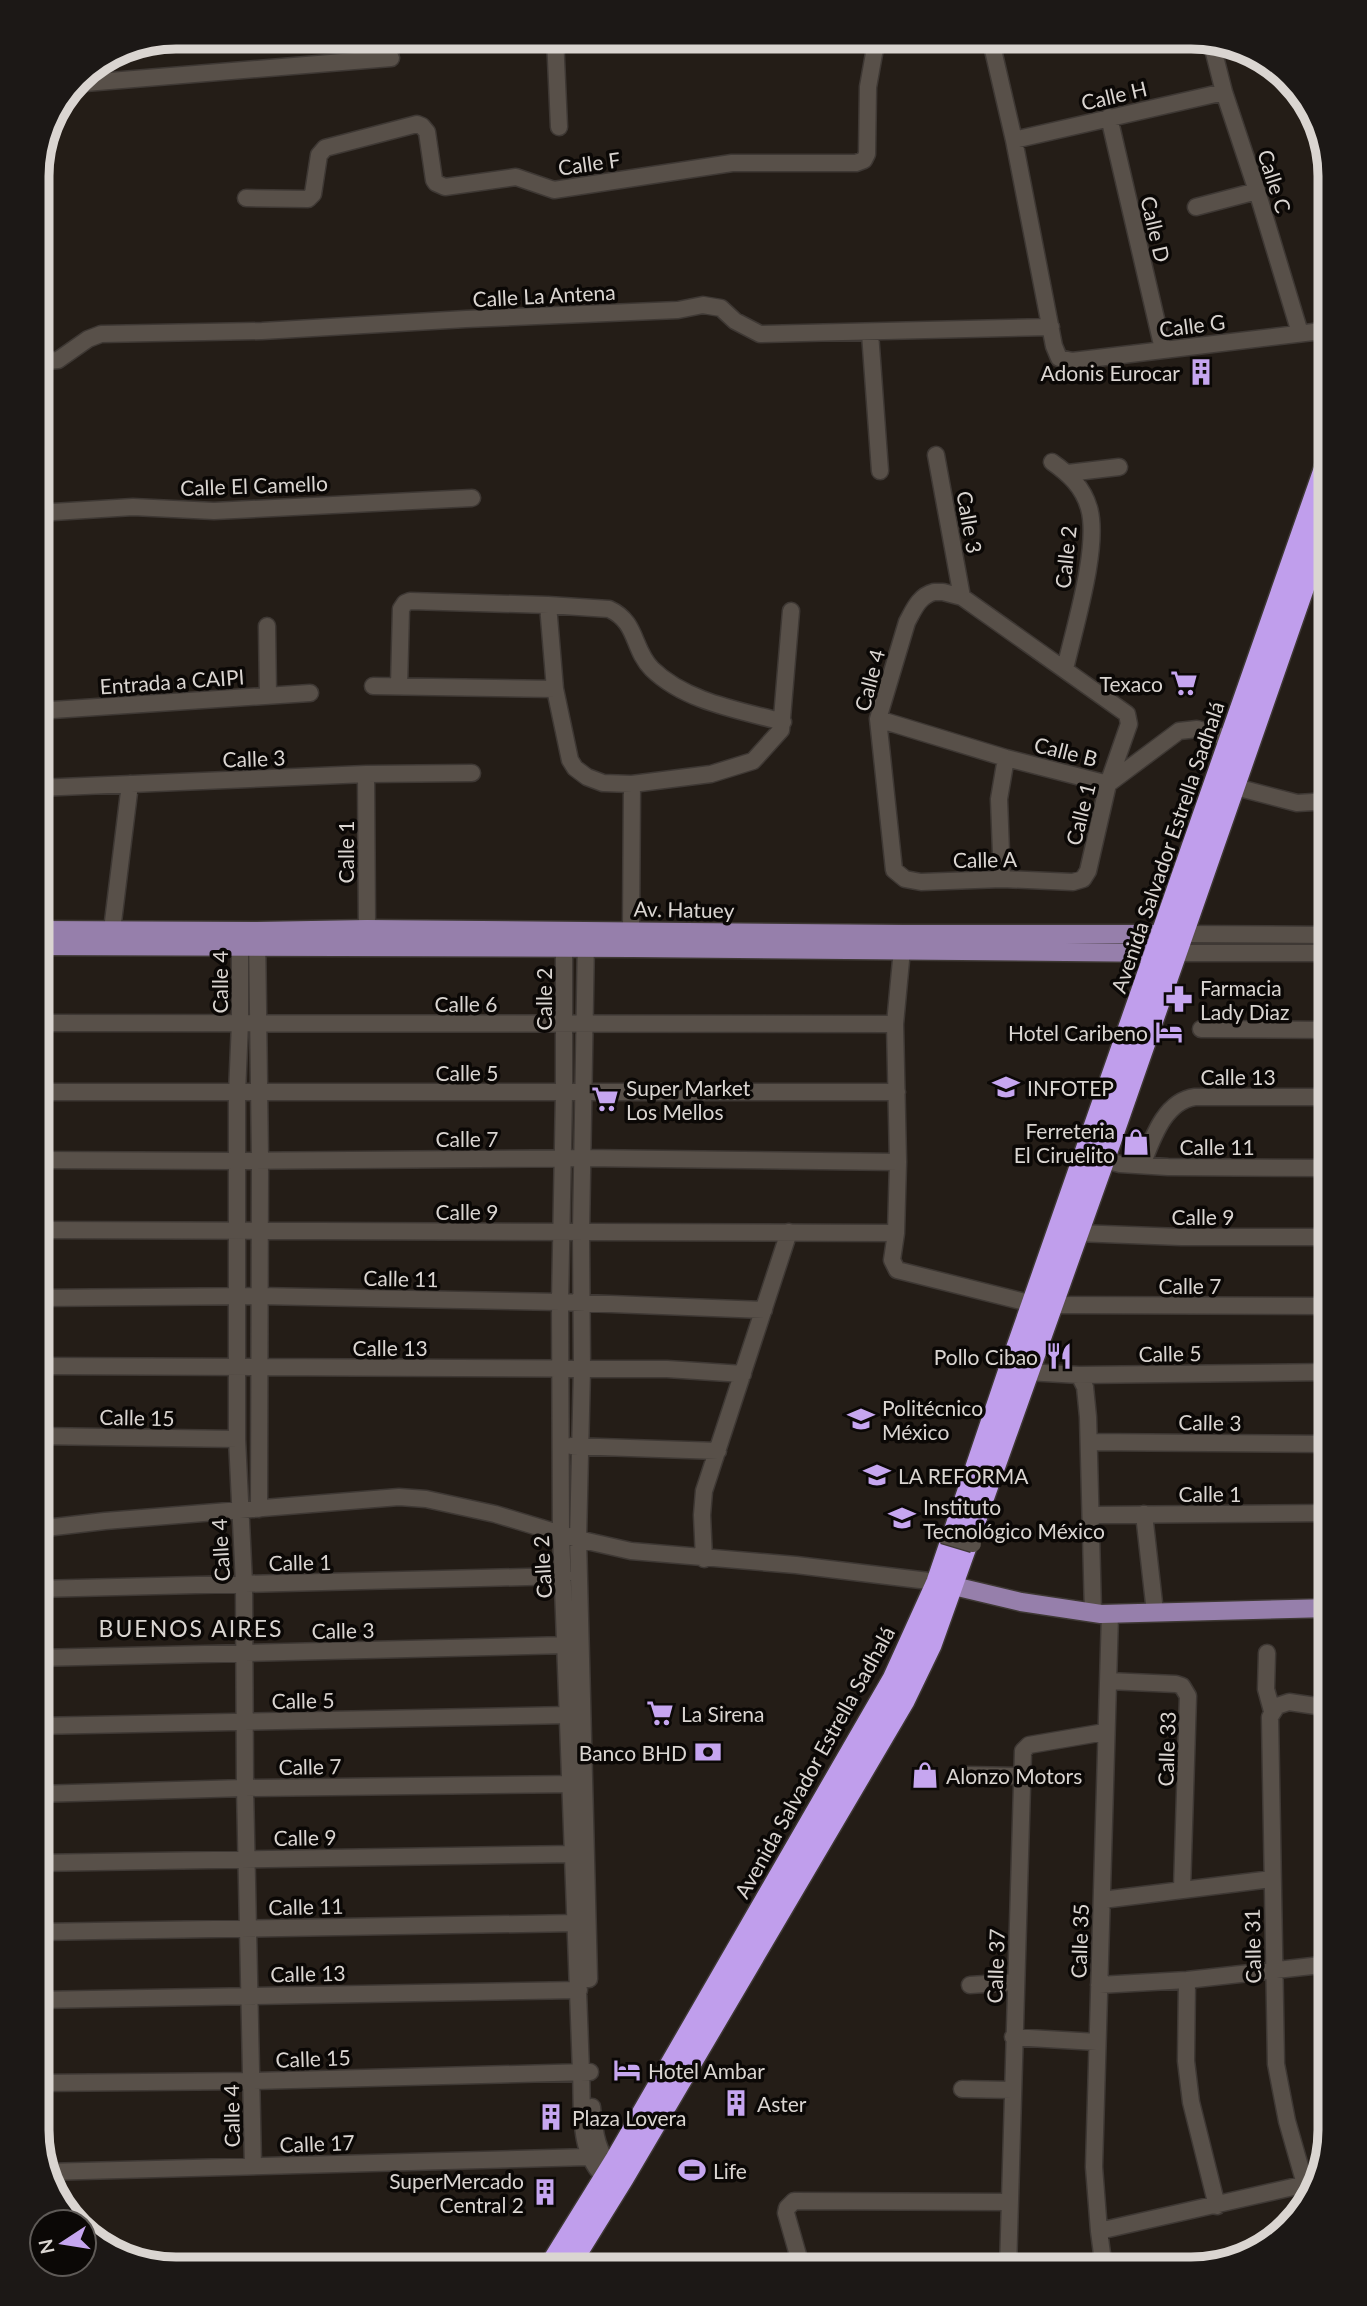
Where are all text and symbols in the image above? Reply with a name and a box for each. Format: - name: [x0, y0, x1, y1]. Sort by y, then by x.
- street label: Calle H: [1079, 75, 1149, 115]
- street label: Calle F: [556, 146, 622, 180]
- street label: Calle C: [1253, 146, 1297, 216]
- street label: Calle D: [1136, 194, 1176, 264]
- street label: Calle La Antena: [472, 279, 616, 311]
- street label: Calle G: [1158, 309, 1226, 341]
- building icon: Adonis Eurocar: [1186, 357, 1216, 387]
- place label: Adonis Eurocar: [1041, 360, 1180, 385]
- street label: Calle El Camello: [180, 470, 328, 500]
- street label: Calle 3: [952, 489, 988, 555]
- street label: Calle 2: [1049, 524, 1081, 590]
- street label: Calle 4: [849, 646, 889, 714]
- street label: Entrada a CAIPI: [99, 663, 245, 699]
- supermarket icon: Texaco: [1169, 668, 1199, 698]
- place label: Texaco: [1100, 671, 1163, 696]
- street label: Avenida Salvador Estrella Sadhalá: [1105, 698, 1229, 996]
- street label: Calle B: [1032, 731, 1100, 771]
- street label: Calle 3: [222, 744, 286, 772]
- street label: Calle 1: [1060, 780, 1100, 848]
- street label: Calle 1: [333, 820, 358, 884]
- street label: Calle A: [953, 846, 1018, 872]
- street label: Av. Hatuey: [633, 896, 735, 922]
- street label: Calle 4: [207, 950, 232, 1014]
- street label: Calle 2: [531, 967, 556, 1031]
- place label: Farmacia Lady Diaz: [1200, 975, 1289, 1024]
- pharmacy icon: Farmacia Lady Diaz: [1164, 984, 1194, 1014]
- street label: Calle 6: [434, 991, 498, 1016]
- hotel icon: Hotel Caribeno: [1154, 1017, 1184, 1047]
- place label: Hotel Caribeno: [1008, 1020, 1148, 1045]
- street label: Calle 5: [435, 1060, 499, 1085]
- street label: Calle 13: [1200, 1064, 1276, 1089]
- school or university icon: INFOTEP: [991, 1072, 1021, 1102]
- place label: Super Market Los Mellos: [626, 1075, 751, 1124]
- place label: INFOTEP: [1027, 1075, 1114, 1100]
- supermarket icon: Super Market Los Mellos: [590, 1084, 620, 1114]
- place label: Ferreteria El Ciruelito: [1014, 1118, 1115, 1167]
- street label: Calle 7: [435, 1126, 499, 1151]
- shop icon: Ferreteria El Ciruelito: [1121, 1127, 1151, 1157]
- street label: Calle 11: [1179, 1134, 1255, 1159]
- street label: Calle 9: [435, 1199, 499, 1224]
- street label: Calle 9: [1171, 1204, 1235, 1229]
- street label: Calle 11: [363, 1265, 439, 1291]
- street label: Calle 7: [1158, 1273, 1222, 1298]
- street label: Calle 13: [352, 1335, 428, 1360]
- street label: Calle 5: [1138, 1340, 1202, 1366]
- restaurant icon: Pollo Cibao: [1044, 1341, 1074, 1371]
- place label: Pollo Cibao: [934, 1344, 1038, 1369]
- place label: Politécnico México: [882, 1395, 983, 1444]
- street label: Calle 15: [99, 1404, 175, 1430]
- school or university icon: Politécnico México: [846, 1404, 876, 1434]
- street label: Calle 3: [1178, 1409, 1242, 1435]
- school or university icon: LA REFORMA: [862, 1460, 892, 1490]
- place label: LA REFORMA: [898, 1463, 1029, 1488]
- street label: Calle 1: [1178, 1481, 1242, 1506]
- place label: Instituto Tecnológico México: [923, 1494, 1105, 1543]
- school or university icon: Instituto Tecnológico México: [887, 1503, 917, 1533]
- street label: Calle 4: [206, 1518, 234, 1582]
- street label: Calle 2: [528, 1535, 556, 1599]
- street label: Calle 1: [268, 1549, 332, 1575]
- district label: BUENOS AIRES: [99, 1614, 283, 1642]
- street label: Calle 3: [311, 1617, 375, 1643]
- street label: Avenida Salvador Estrella Sadhalá: [729, 1622, 899, 1902]
- street label: Calle 5: [271, 1687, 335, 1713]
- supermarket icon: La Sirena: [645, 1698, 675, 1728]
- place label: La Sirena: [681, 1701, 764, 1726]
- street label: Calle 33: [1152, 1711, 1180, 1787]
- bank icon: Banco BHD: [693, 1737, 723, 1767]
- place label: Banco BHD: [579, 1740, 687, 1765]
- street label: Calle 7: [278, 1753, 342, 1779]
- shop icon: Alonzo Motors: [910, 1760, 940, 1790]
- place label: Alonzo Motors: [946, 1763, 1082, 1788]
- street label: Calle 9: [273, 1824, 337, 1850]
- street label: Calle 11: [268, 1893, 344, 1919]
- street label: Calle 35: [1065, 1903, 1093, 1979]
- street label: Calle 31: [1239, 1908, 1265, 1984]
- street label: Calle 37: [981, 1928, 1009, 2004]
- street label: Calle 13: [270, 1960, 346, 1986]
- street label: Calle 15: [275, 2044, 351, 2072]
- hotel icon: Hotel Ambar: [612, 2055, 642, 2085]
- place label: Hotel Ambar: [648, 2058, 765, 2083]
- street label: Calle 4: [218, 2084, 244, 2148]
- building icon: Aster: [721, 2088, 751, 2118]
- place label: Aster: [757, 2091, 807, 2116]
- building icon: Plaza Lovera: [536, 2102, 566, 2132]
- place label: Plaza Lovera: [572, 2105, 686, 2130]
- street label: Calle 17: [279, 2129, 355, 2157]
- sports icon: Life: [677, 2155, 707, 2185]
- place label: Life: [713, 2158, 747, 2183]
- place label: SuperMercado Central 2: [389, 2168, 524, 2217]
- building icon: SuperMercado Central 2: [530, 2177, 560, 2207]
- north arrow: [28, 2208, 98, 2278]
- text: N: [33, 2237, 59, 2256]

